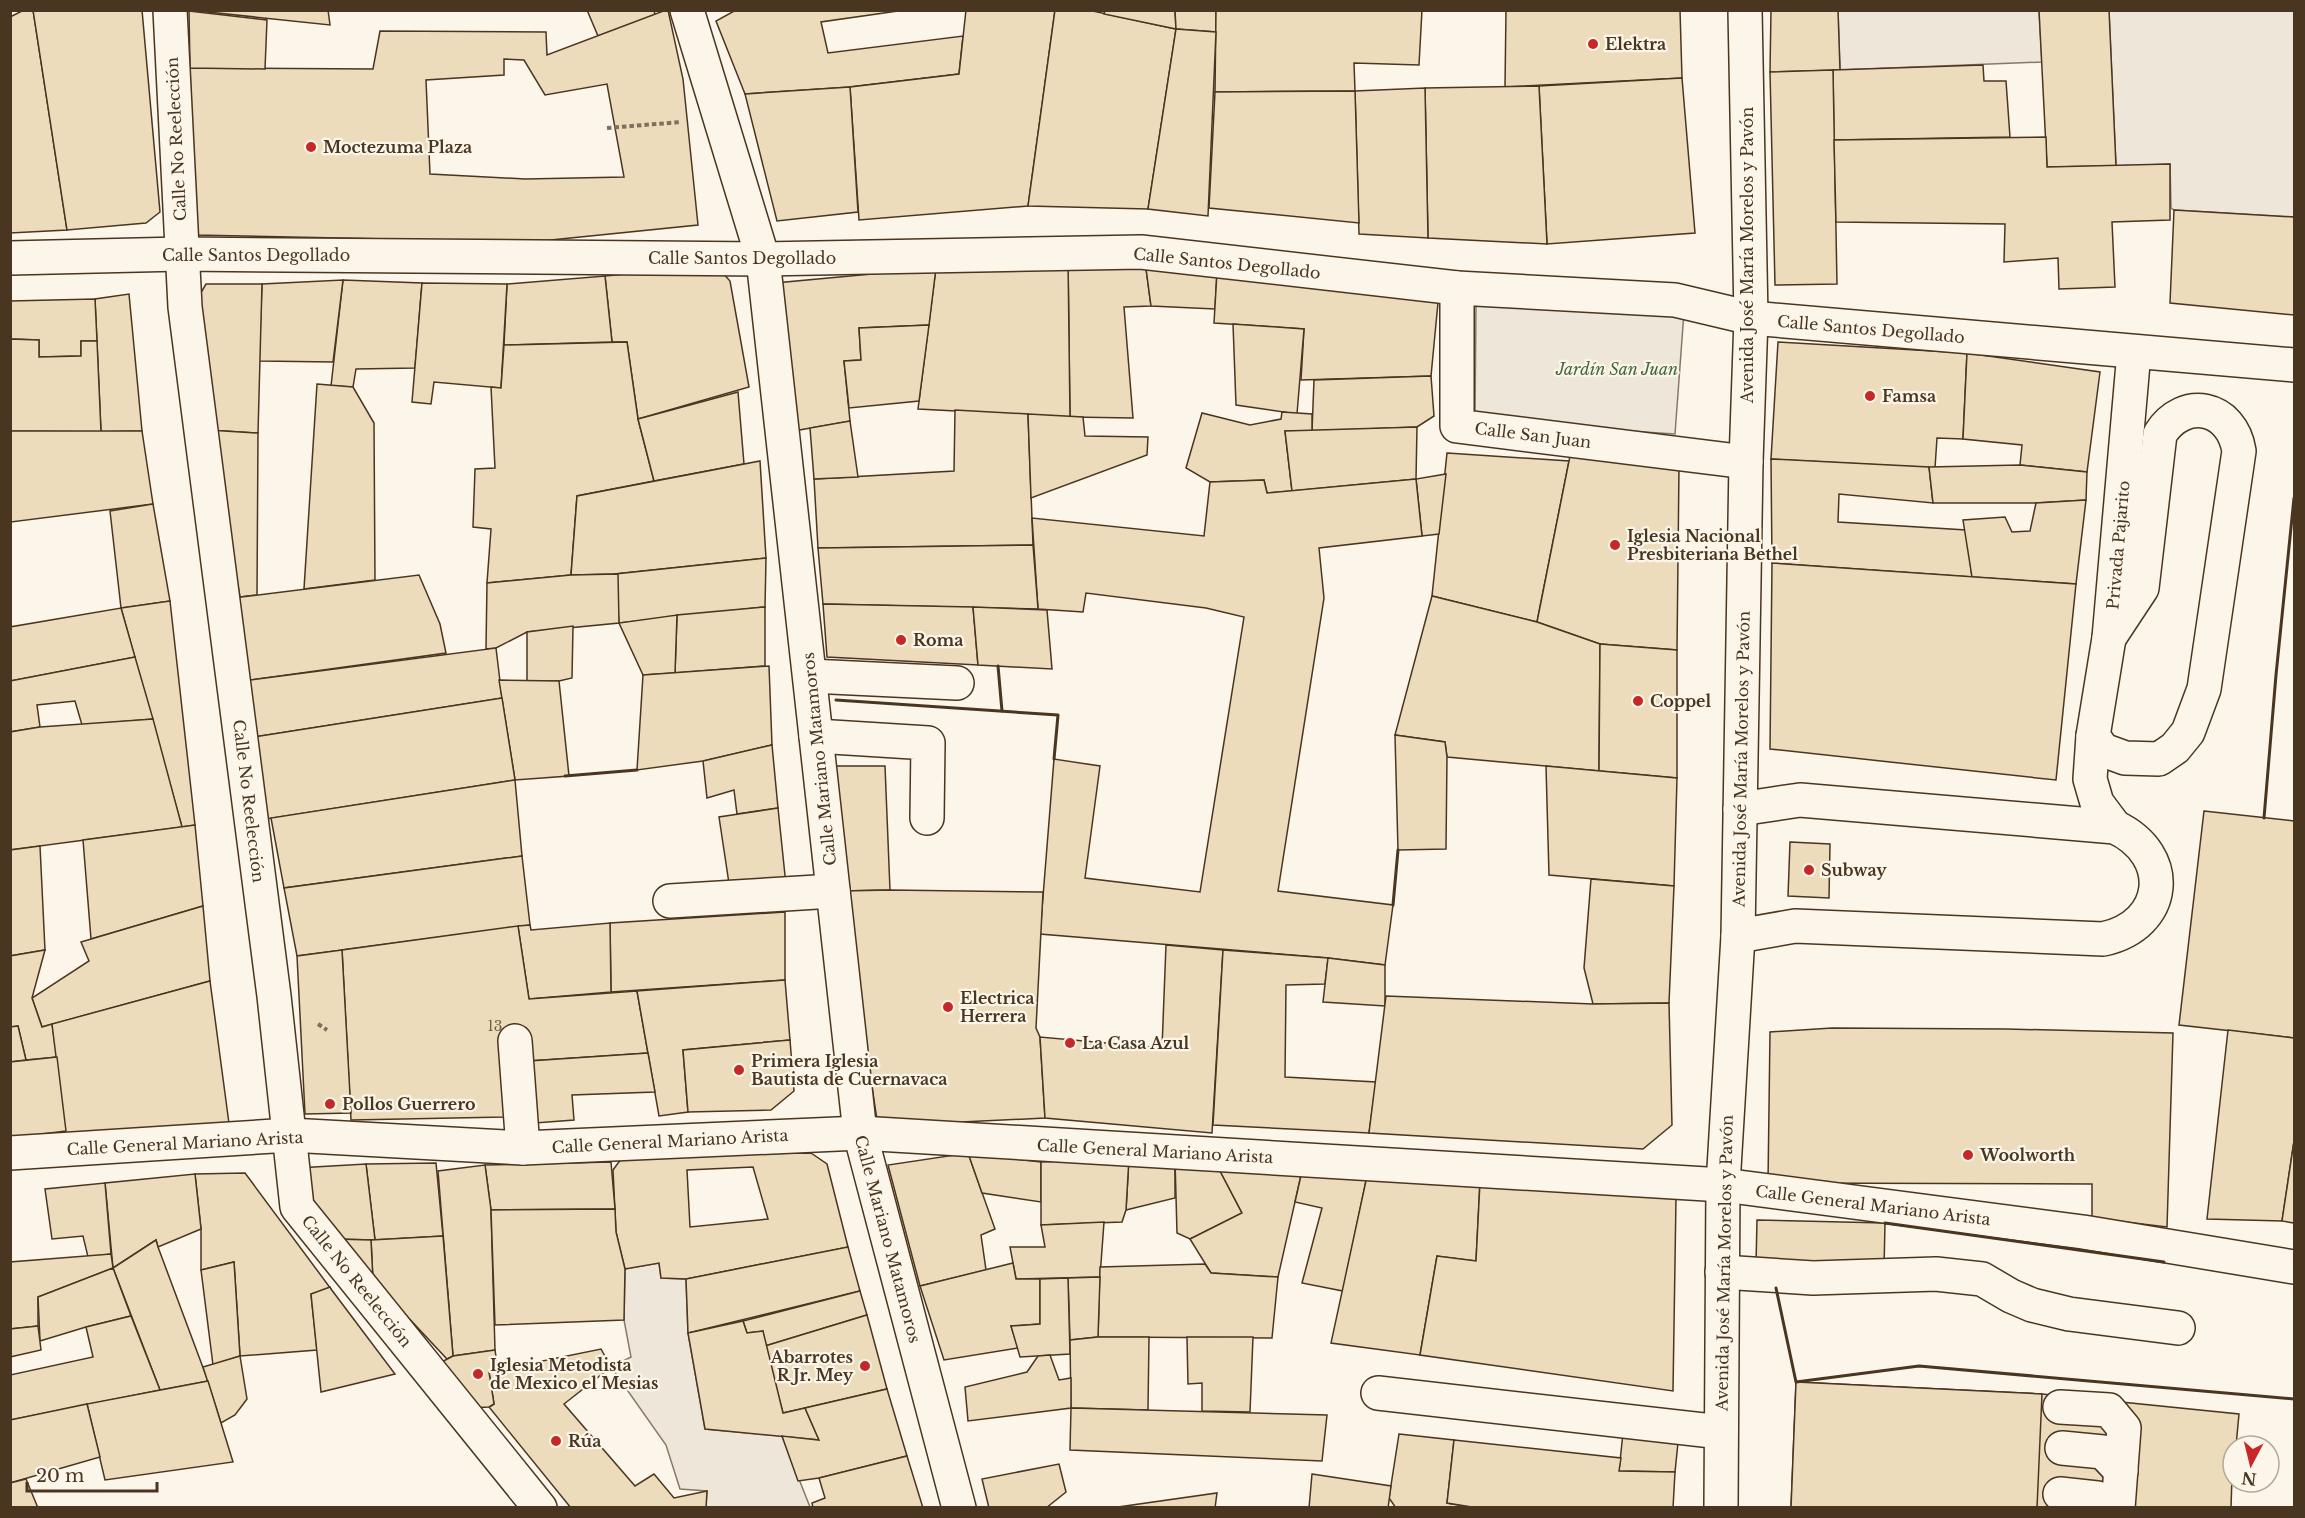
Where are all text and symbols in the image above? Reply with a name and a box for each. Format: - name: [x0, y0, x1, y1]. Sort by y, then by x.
- place label: Elektra: [1605, 34, 1666, 54]
- marker: Elektra: [1586, 37, 1600, 51]
- street label: Calle No Reelección: [162, 57, 190, 221]
- street label: Avenida José María Morelos y Pavón: [1737, 107, 1757, 404]
- place label: Moctezuma Plaza: [323, 137, 472, 157]
- marker: Moctezuma Plaza: [304, 140, 318, 154]
- street label: Calle Santos Degollado: [1132, 243, 1322, 283]
- street label: Calle Santos Degollado: [162, 245, 350, 265]
- street label: Calle Santos Degollado: [648, 248, 836, 268]
- street label: Calle Santos Degollado: [1776, 311, 1966, 347]
- park label: Jardín San Juan: [1555, 359, 1678, 379]
- place label: Famsa: [1882, 386, 1936, 406]
- marker: Famsa: [1863, 389, 1877, 403]
- street label: Calle San Juan: [1474, 418, 1592, 452]
- street label: Privada Pajarito: [2102, 480, 2134, 610]
- place label: Iglesia Nacional Presbiteriana Bethel: [1627, 526, 1798, 564]
- marker: Iglesia Nacional Presbiteriana Bethel: [1608, 538, 1622, 552]
- street label: Avenida José María Morelos y Pavón: [1728, 611, 1754, 908]
- place label: Roma: [913, 630, 963, 650]
- marker: Roma: [894, 633, 908, 647]
- street label: Calle Mariano Matamoros: [798, 651, 840, 867]
- place label: Coppel: [1650, 691, 1711, 711]
- marker: Coppel: [1631, 694, 1645, 708]
- street label: Calle No Reelección: [229, 718, 269, 884]
- place label: Subway: [1821, 860, 1887, 880]
- marker: Subway: [1802, 863, 1816, 877]
- place label: Electrica Herrera: [960, 988, 1034, 1026]
- marker: Electrica Herrera: [941, 1000, 955, 1014]
- house number: 13: [488, 1017, 502, 1035]
- place label: La Casa Azul: [1082, 1033, 1190, 1053]
- marker: La Casa Azul: [1063, 1036, 1077, 1050]
- place label: Primera Iglesia Bautista de Cuernavaca: [751, 1051, 947, 1089]
- marker: Primera Iglesia Bautista de Cuernavaca: [732, 1063, 746, 1077]
- place label: Pollos Guerrero: [342, 1094, 476, 1114]
- marker: Pollos Guerrero: [323, 1097, 337, 1111]
- street label: Avenida José María Morelos y Pavón: [1711, 1115, 1737, 1412]
- street label: Calle General Mariano Arista: [551, 1125, 789, 1157]
- street label: Calle General Mariano Arista: [66, 1127, 304, 1159]
- street label: Calle Mariano Matamoros: [851, 1133, 925, 1345]
- street label: Calle General Mariano Arista: [1036, 1135, 1274, 1167]
- place label: Woolworth: [1979, 1145, 2076, 1165]
- marker: Woolworth: [1961, 1148, 1975, 1162]
- street label: Calle General Mariano Arista: [1754, 1181, 1992, 1229]
- street label: Calle No Reelección: [298, 1211, 416, 1351]
- place label: Abarrotes R Jr. Mey: [770, 1347, 854, 1385]
- place label: Iglesia Metodista de Mexico el Mesias: [490, 1355, 658, 1393]
- marker: Abarrotes R Jr. Mey: [858, 1359, 872, 1373]
- marker: Iglesia Metodista de Mexico el Mesias: [471, 1367, 485, 1381]
- place label: Rúa: [568, 1431, 601, 1451]
- marker: Rúa: [549, 1434, 563, 1448]
- north arrow: [2221, 1434, 2281, 1494]
- scale bar: [27, 1455, 158, 1493]
- text: 20 m: [36, 1465, 84, 1487]
- text: N: [2240, 1468, 2258, 1490]

